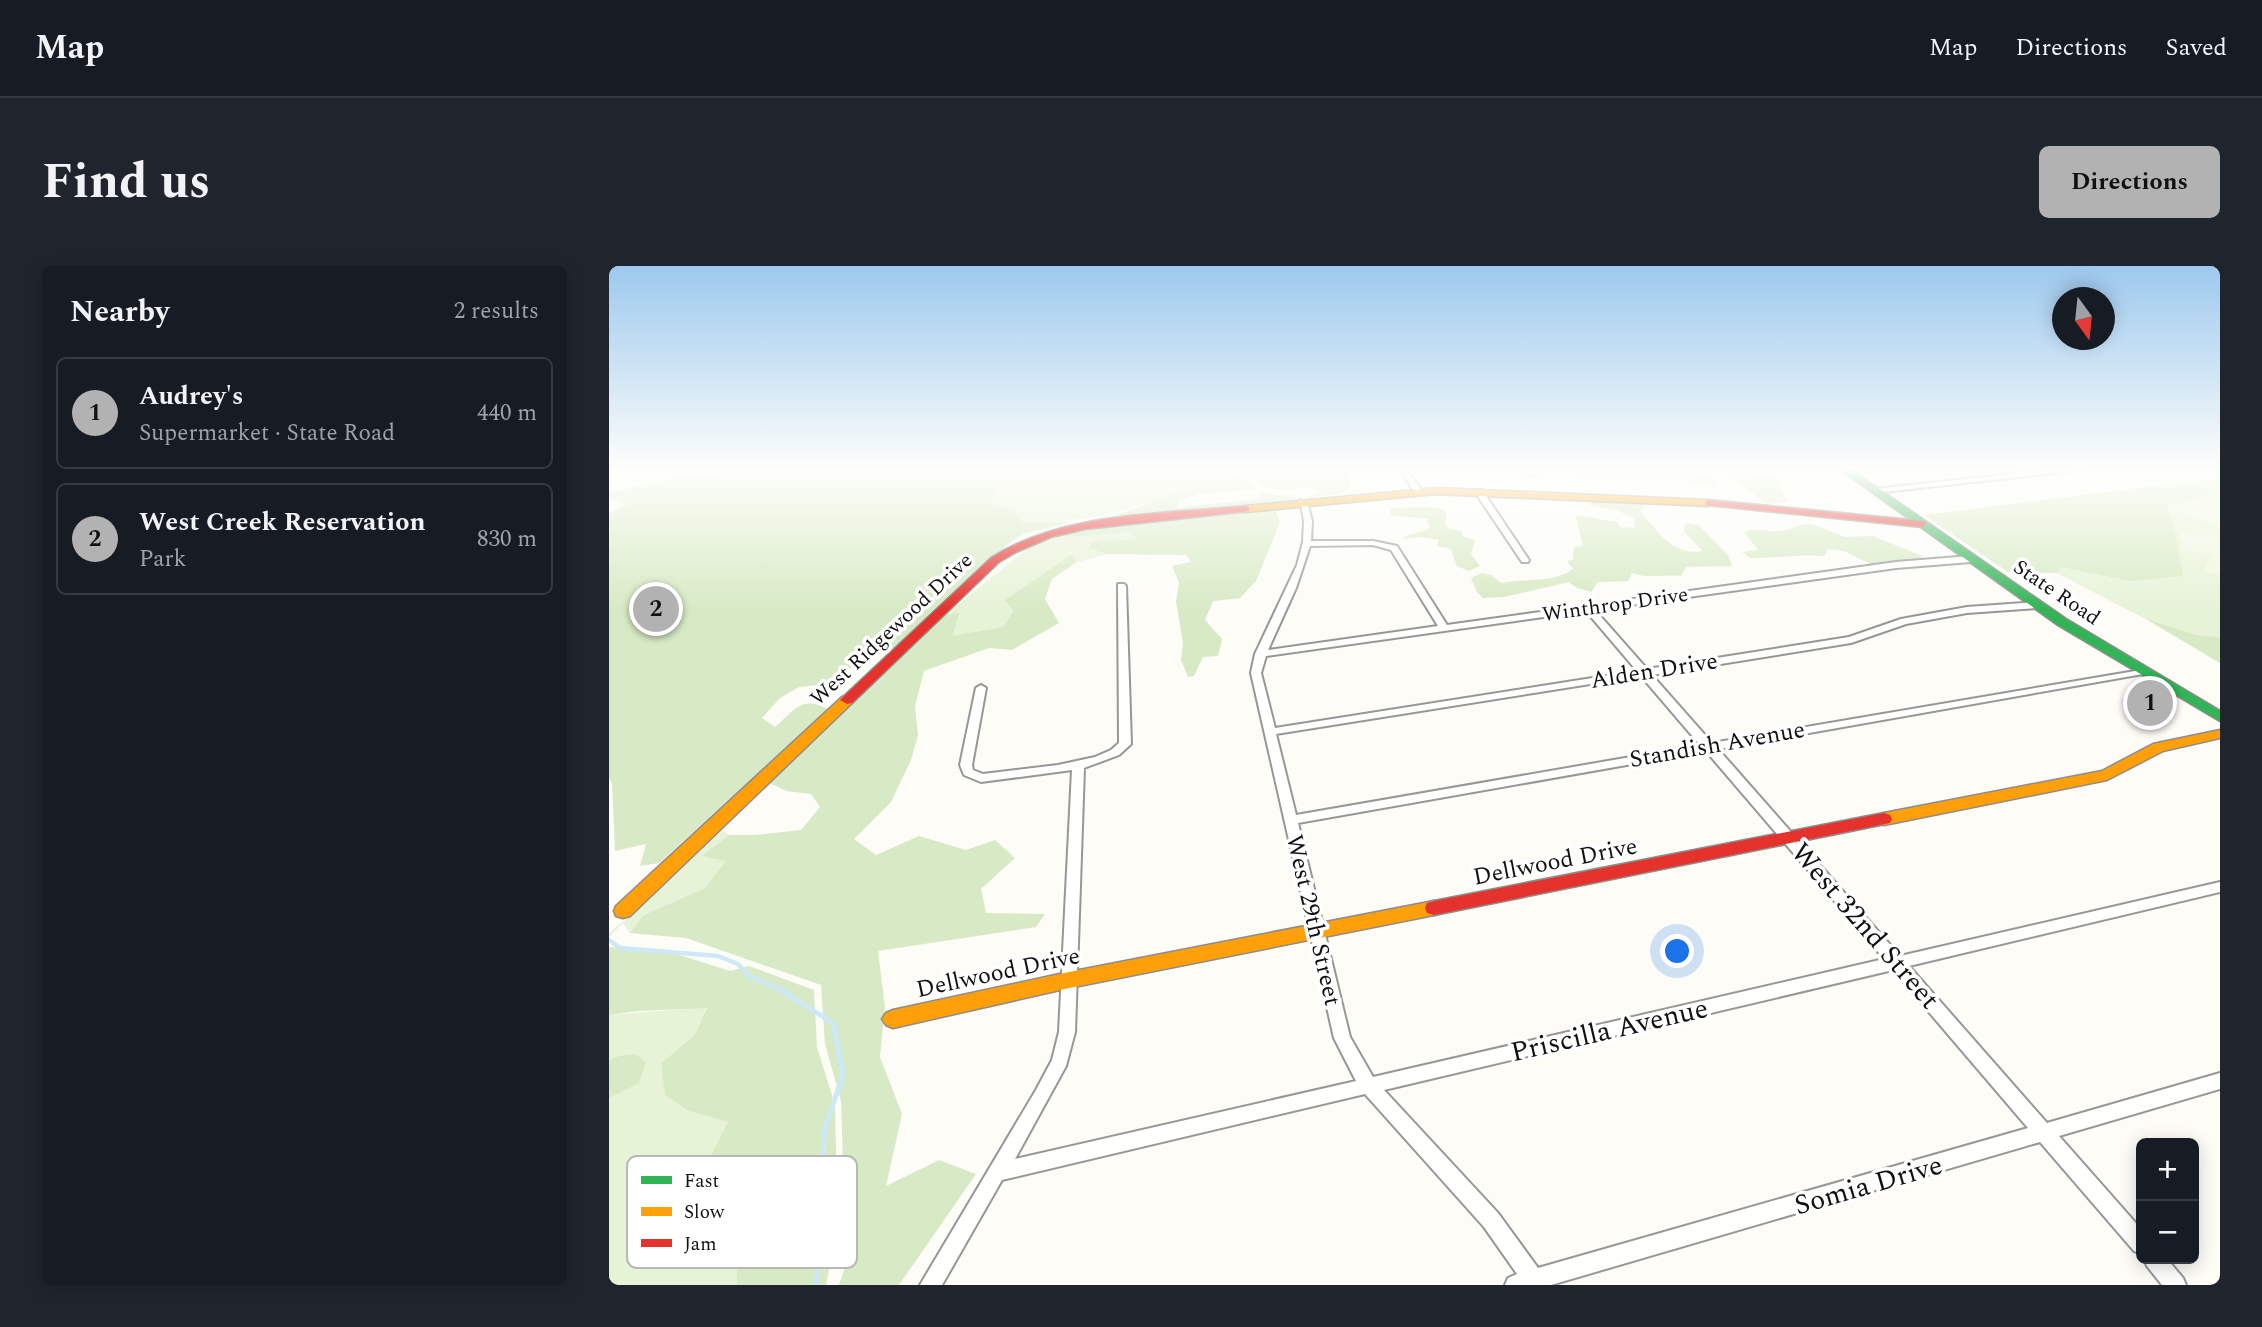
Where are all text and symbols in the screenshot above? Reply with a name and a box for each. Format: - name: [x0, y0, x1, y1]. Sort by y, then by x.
- text: Map: [35, 23, 104, 73]
- text: Map: [1929, 30, 1977, 66]
- text: Directions: [2015, 30, 2127, 66]
- text: Saved: [2165, 30, 2227, 66]
- text: Find us: [42, 145, 210, 220]
- button: Directions: [2039, 146, 2220, 218]
- north arrow: [2052, 287, 2115, 350]
- text: Nearby: [70, 289, 169, 335]
- text: 2 results: [454, 294, 539, 329]
- text: Audrey's: [139, 376, 243, 416]
- text: 1: [89, 396, 101, 431]
- text: 440 m: [477, 396, 537, 431]
- text: Supermarket · State Road: [139, 416, 395, 451]
- text: West Creek Reservation: [139, 502, 425, 542]
- text: 2: [89, 522, 101, 557]
- text: 830 m: [477, 522, 537, 557]
- text: Park: [139, 542, 186, 577]
- street label: West Ridgewood Drive: [803, 546, 980, 714]
- street label: State Road: [2006, 552, 2107, 634]
- street label: Winthrop Drive: [1540, 579, 1690, 631]
- pin: 2: [633, 583, 679, 635]
- street label: Alden Drive: [1588, 643, 1720, 699]
- pin: 1: [2127, 677, 2173, 729]
- street label: Standish Avenue: [1627, 712, 1808, 778]
- street label: Dellwood Drive: [1470, 828, 1640, 896]
- street label: West 29th Street: [1276, 831, 1350, 1009]
- street label: West 32nd Street: [1780, 833, 1950, 1019]
- your location: [1660, 934, 1694, 968]
- street label: Dellwood Drive: [913, 938, 1084, 1008]
- street label: Priscilla Avenue: [1506, 987, 1712, 1074]
- map controls: [2136, 1138, 2199, 1264]
- button: +: [2136, 1138, 2199, 1201]
- street label: Somia Drive: [1789, 1144, 1948, 1227]
- legend: [627, 1156, 857, 1268]
- text: Fast: [684, 1167, 720, 1196]
- text: Slow: [684, 1198, 725, 1227]
- button: −: [2136, 1201, 2199, 1264]
- text: Jam: [684, 1230, 716, 1259]

